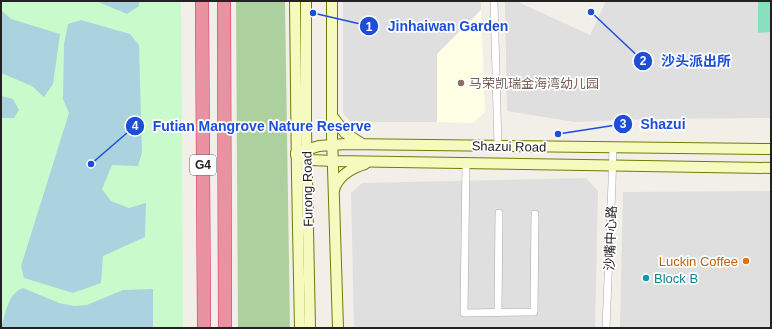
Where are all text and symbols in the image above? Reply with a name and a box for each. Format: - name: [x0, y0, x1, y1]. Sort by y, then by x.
- callout: Jinhaiwan Garden: [359, 13, 516, 39]
- text: Jinhaiwan Garden: [388, 18, 508, 34]
- text: 1: [366, 20, 373, 34]
- callout: 沙头派出所: [633, 48, 739, 74]
- text: 沙头派出所: [661, 53, 731, 69]
- text: 2: [640, 54, 647, 68]
- place label: 马荣凯瑞金海湾幼儿园: [469, 76, 599, 91]
- marker: 马荣凯瑞金海湾幼儿园: [456, 78, 466, 88]
- callout: Shazui: [613, 111, 694, 137]
- callout: Futian Mangrove Nature Reserve: [125, 113, 380, 139]
- text: Shazui: [640, 116, 686, 132]
- text: 3: [620, 117, 627, 131]
- text: Futian Mangrove Nature Reserve: [153, 118, 372, 134]
- text: 4: [132, 119, 139, 133]
- street label: Shazui Road: [472, 138, 546, 155]
- street label: Furong Road: [299, 151, 316, 227]
- road number: G4: [190, 155, 216, 175]
- street label: 沙嘴中心路: [602, 205, 619, 271]
- place label: Luckin Coffee: [659, 254, 738, 269]
- marker: Luckin Coffee: [741, 256, 751, 266]
- place label: Block B: [654, 271, 698, 286]
- marker: Block B: [641, 273, 651, 283]

